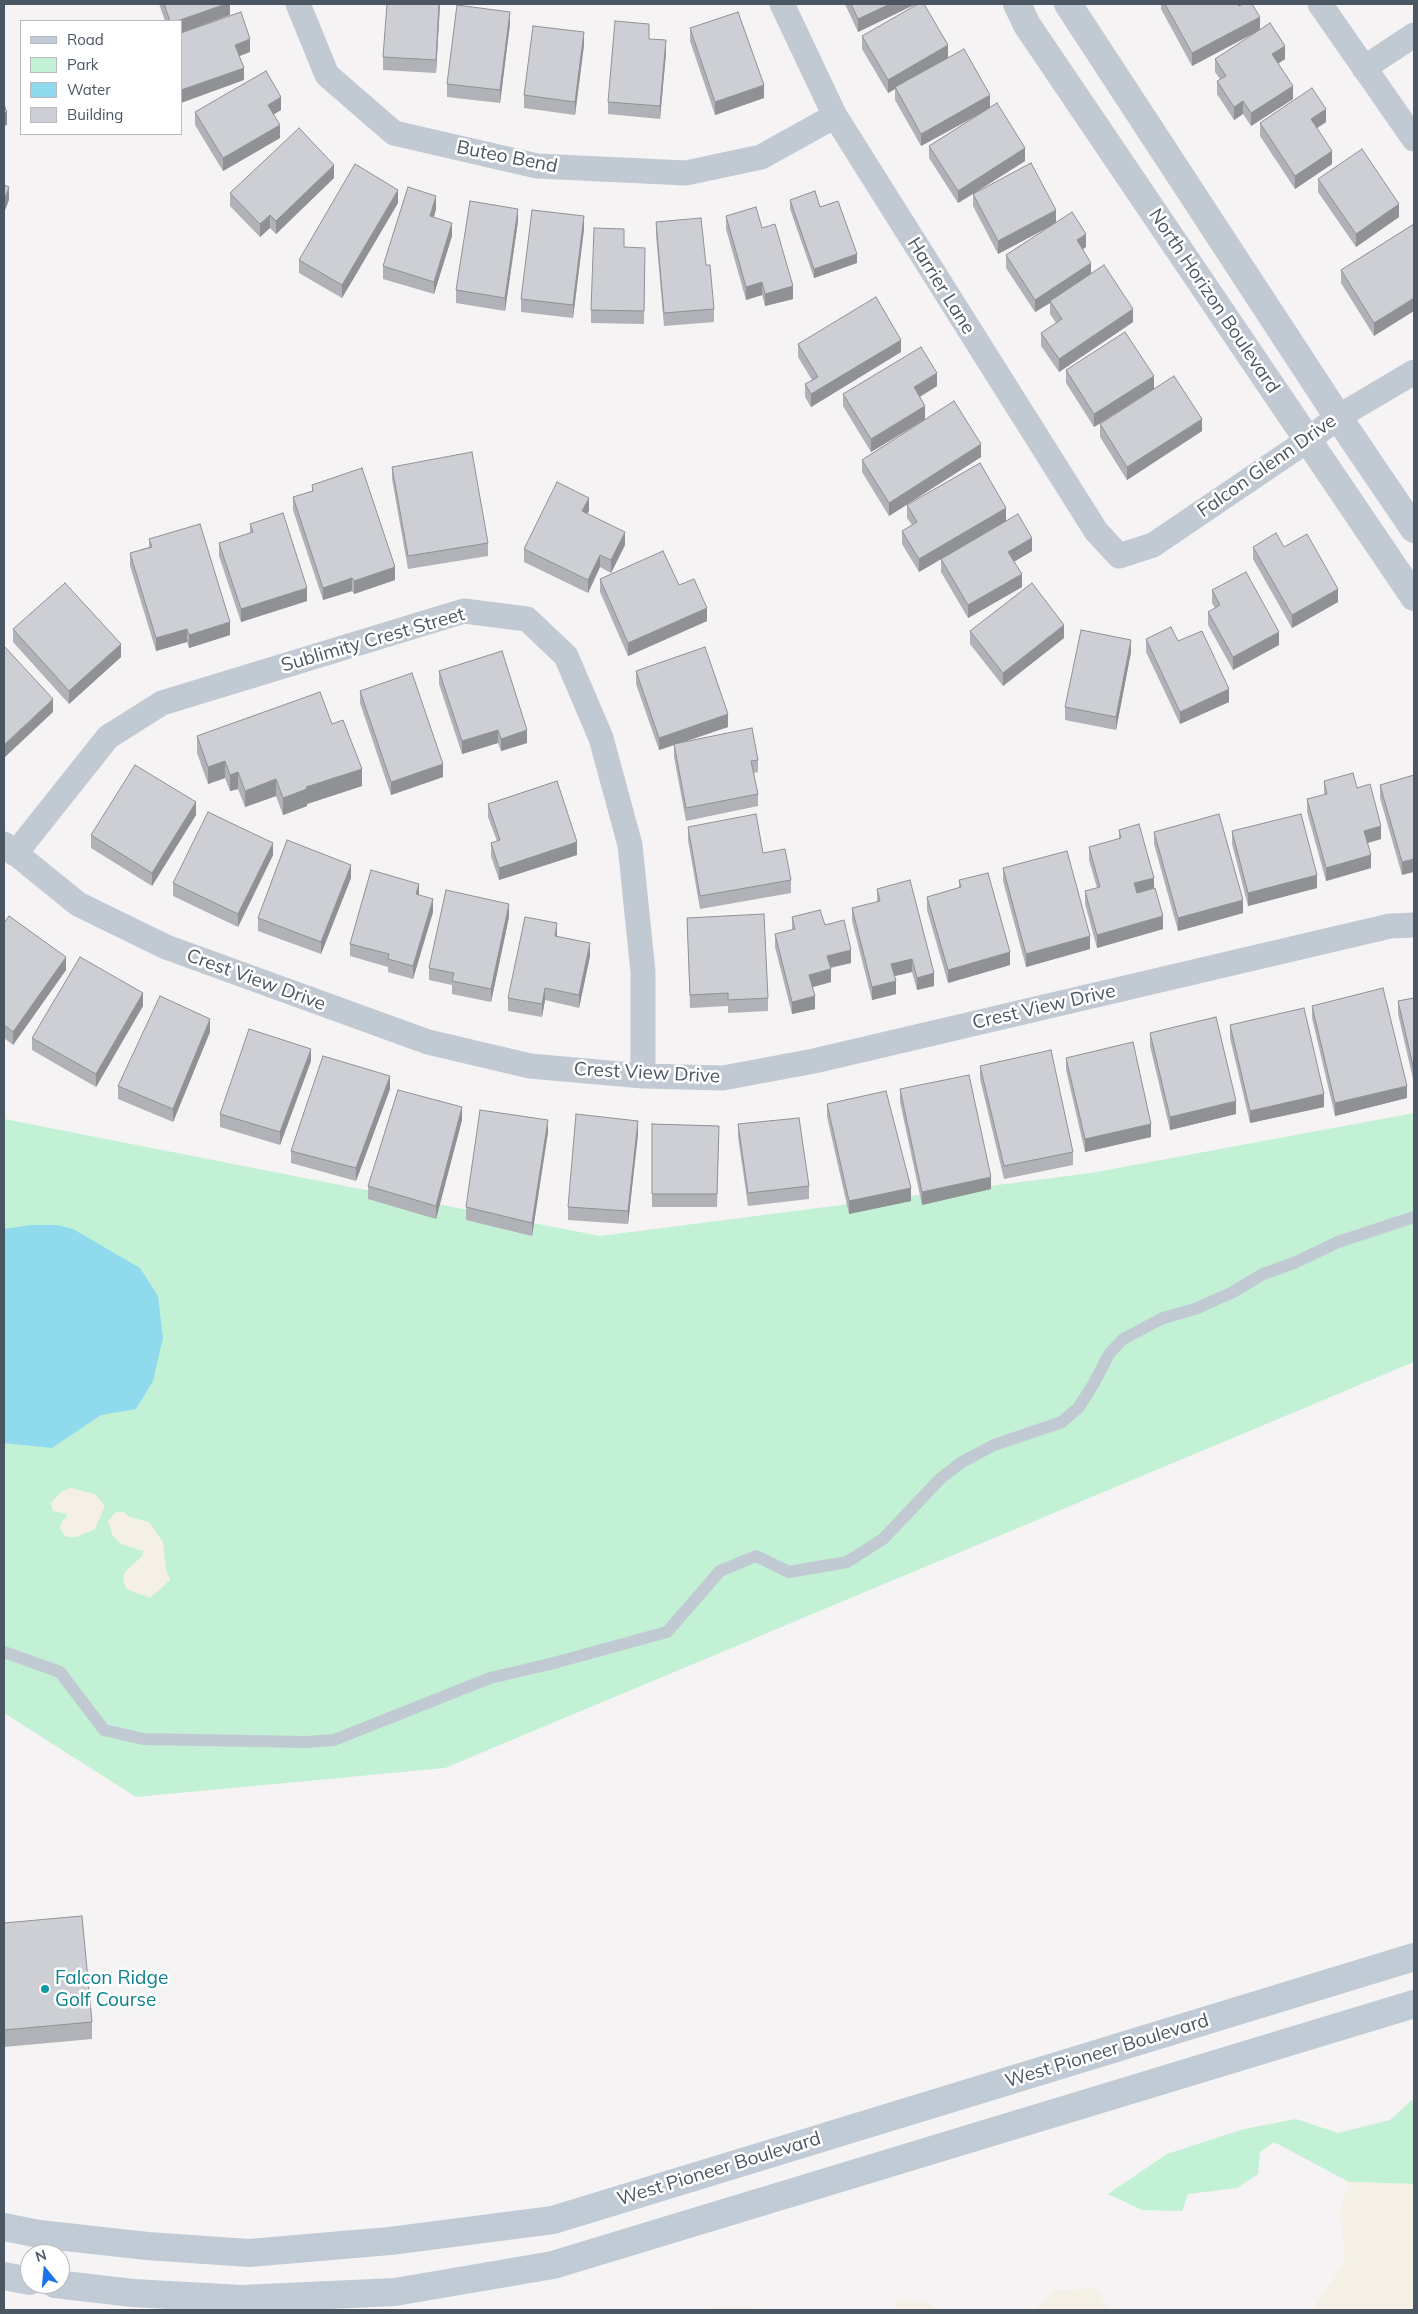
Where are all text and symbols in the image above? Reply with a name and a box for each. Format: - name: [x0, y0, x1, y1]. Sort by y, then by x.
- legend: [20, 20, 182, 135]
- text: Road: [67, 30, 104, 49]
- text: Park: [67, 55, 99, 74]
- text: Water: [67, 80, 111, 99]
- text: Building: [67, 105, 123, 124]
- street label: Buteo Bend: [455, 136, 559, 178]
- street label: North Horizon Boulevard: [1144, 204, 1284, 398]
- street label: Harrier Lane: [902, 233, 980, 339]
- street label: Falcon Glenn Drive: [1193, 410, 1341, 522]
- street label: Sublimity Crest Street: [279, 603, 467, 677]
- street label: Crest View Drive: [183, 944, 329, 1016]
- street label: Crest View Drive: [970, 979, 1118, 1035]
- street label: Crest View Drive: [573, 1058, 721, 1088]
- place label: Falcon Ridge Golf Course: [55, 1967, 168, 2011]
- marker: Falcon Ridge Golf Course: [39, 1983, 51, 1995]
- street label: West Pioneer Boulevard: [1002, 2009, 1212, 2093]
- street label: West Pioneer Boulevard: [614, 2127, 824, 2211]
- north arrow: [20, 2244, 70, 2294]
- text: N: [33, 2245, 49, 2266]

